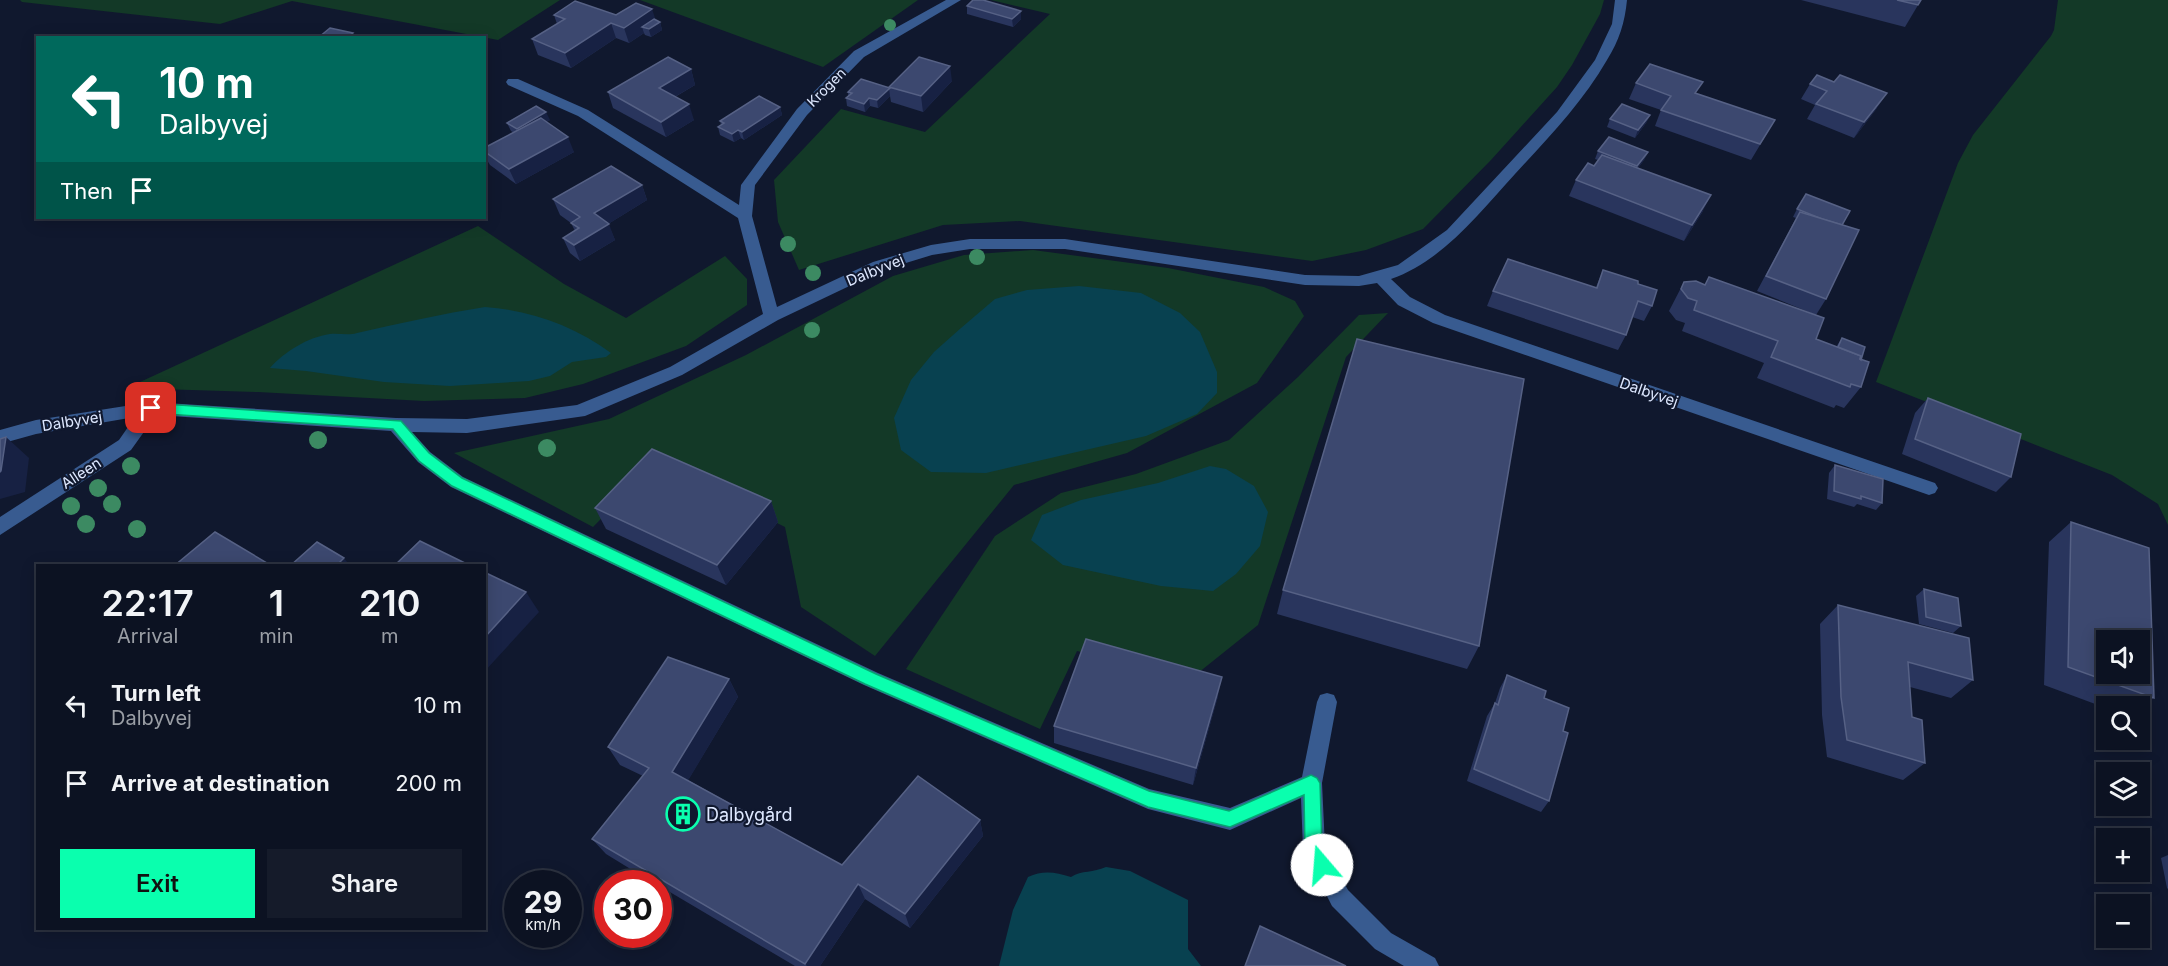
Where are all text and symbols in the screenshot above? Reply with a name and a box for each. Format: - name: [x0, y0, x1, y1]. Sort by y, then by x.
- text: 10 m: [159, 57, 254, 108]
- icon: left: [60, 60, 138, 138]
- street label: Krogen: [803, 64, 849, 110]
- text: Dalbyvej: [159, 108, 268, 141]
- icon: arrive: [125, 174, 158, 207]
- text: Then: [60, 178, 113, 204]
- street label: Dalbyvej: [843, 250, 907, 290]
- street label: Dalbyvej: [1617, 373, 1681, 411]
- pin: [125, 382, 176, 433]
- icon: arrive: [134, 391, 167, 424]
- street label: Dalbyvej: [41, 407, 103, 435]
- street label: Alleen: [57, 453, 105, 493]
- text: 22:17: [102, 581, 194, 625]
- text: 1: [269, 581, 284, 625]
- text: 210: [359, 581, 420, 625]
- text: Arrival: [117, 624, 178, 648]
- text: min: [259, 624, 294, 648]
- text: m: [381, 624, 399, 648]
- map controls: [2096, 630, 2150, 948]
- button: sound: [2096, 630, 2150, 684]
- text: Turn left: [111, 680, 201, 706]
- icon: left: [60, 689, 93, 722]
- text: 10 m: [414, 692, 462, 718]
- button: search: [2096, 696, 2150, 750]
- text: Dalbyvej: [111, 706, 192, 730]
- button: layers: [2096, 762, 2150, 816]
- icon: arrive: [60, 767, 93, 800]
- text: Arrive at destination: [111, 770, 330, 796]
- text: 200 m: [395, 770, 462, 796]
- building icon: Dalbygård: [665, 796, 701, 832]
- place label: Dalbygård: [706, 804, 793, 825]
- button: +: [2096, 828, 2150, 882]
- position arrow: [1290, 833, 1354, 897]
- button: Exit: [60, 849, 255, 918]
- button: Share: [267, 849, 462, 918]
- speed limit sign: 30: [594, 870, 672, 948]
- text: 29: [524, 884, 562, 920]
- button: −: [2096, 894, 2150, 948]
- text: km/h: [525, 915, 561, 934]

